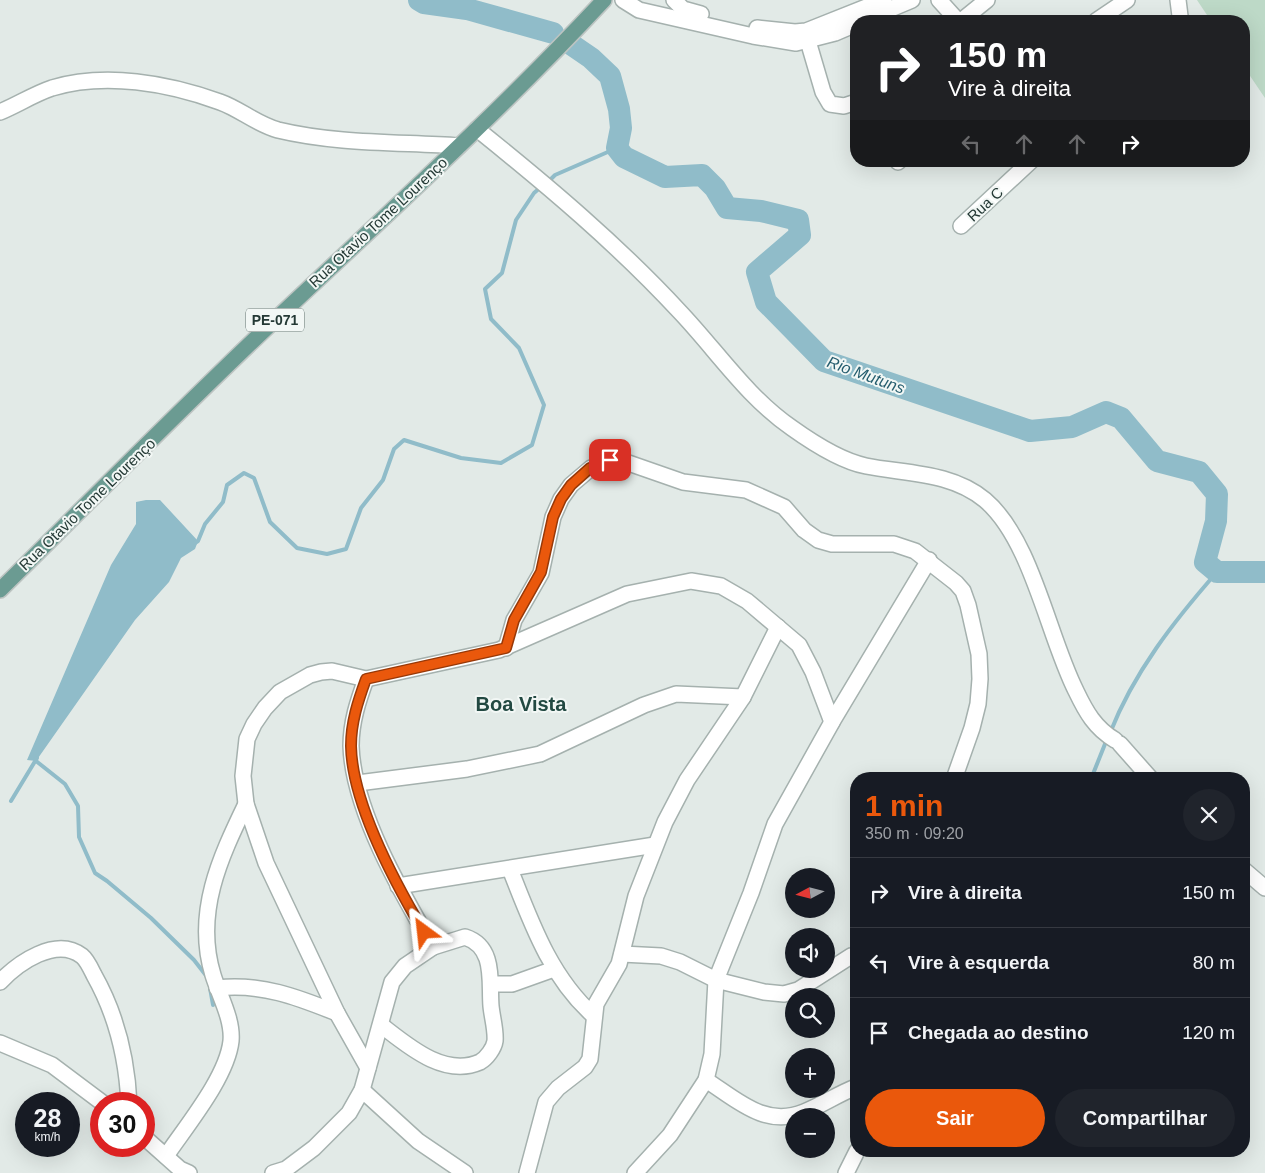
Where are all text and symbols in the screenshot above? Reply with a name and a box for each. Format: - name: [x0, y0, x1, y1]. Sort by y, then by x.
- icon: right: [865, 35, 930, 100]
- text: 150 m: [948, 35, 1047, 74]
- text: Vire à direita: [948, 76, 1071, 101]
- icon: left: [957, 130, 985, 158]
- icon: ahead: [1010, 130, 1038, 158]
- icon: ahead: [1063, 130, 1091, 158]
- icon: right: [1116, 130, 1144, 158]
- street label: Rua Otavio Tome Lourenço: [306, 154, 450, 290]
- street label: Rua C: [964, 183, 1006, 225]
- road number: PE-071: [246, 308, 304, 332]
- water label: Rio Mutuns: [825, 353, 907, 397]
- street label: Rua Otavio Tome Lourenço: [16, 435, 158, 573]
- pin: [589, 439, 631, 481]
- icon: arrive: [596, 446, 624, 474]
- district label: Boa Vista: [476, 693, 567, 715]
- text: 1 min: [865, 789, 943, 822]
- button: close: [1183, 789, 1235, 841]
- text: 350 m · 09:20: [865, 825, 964, 842]
- north arrow: [785, 868, 835, 918]
- map controls: [785, 868, 835, 1158]
- icon: right: [865, 879, 893, 907]
- text: Vire à direita: [908, 882, 1022, 903]
- text: 150 m: [1182, 882, 1235, 903]
- position arrow: [397, 905, 449, 957]
- button: sound: [785, 928, 835, 978]
- icon: left: [865, 949, 893, 977]
- text: Vire à esquerda: [908, 952, 1049, 973]
- text: 80 m: [1193, 952, 1235, 973]
- button: search: [785, 988, 835, 1038]
- icon: arrive: [865, 1019, 893, 1047]
- text: Chegada ao destino: [908, 1022, 1089, 1043]
- text: 120 m: [1182, 1022, 1235, 1043]
- button: +: [785, 1048, 835, 1098]
- button: Sair: [865, 1089, 1045, 1147]
- button: Compartilhar: [1055, 1089, 1235, 1147]
- speed limit sign: 30: [90, 1092, 155, 1157]
- text: 28: [34, 1104, 61, 1132]
- button: −: [785, 1108, 835, 1158]
- text: km/h: [34, 1130, 61, 1144]

